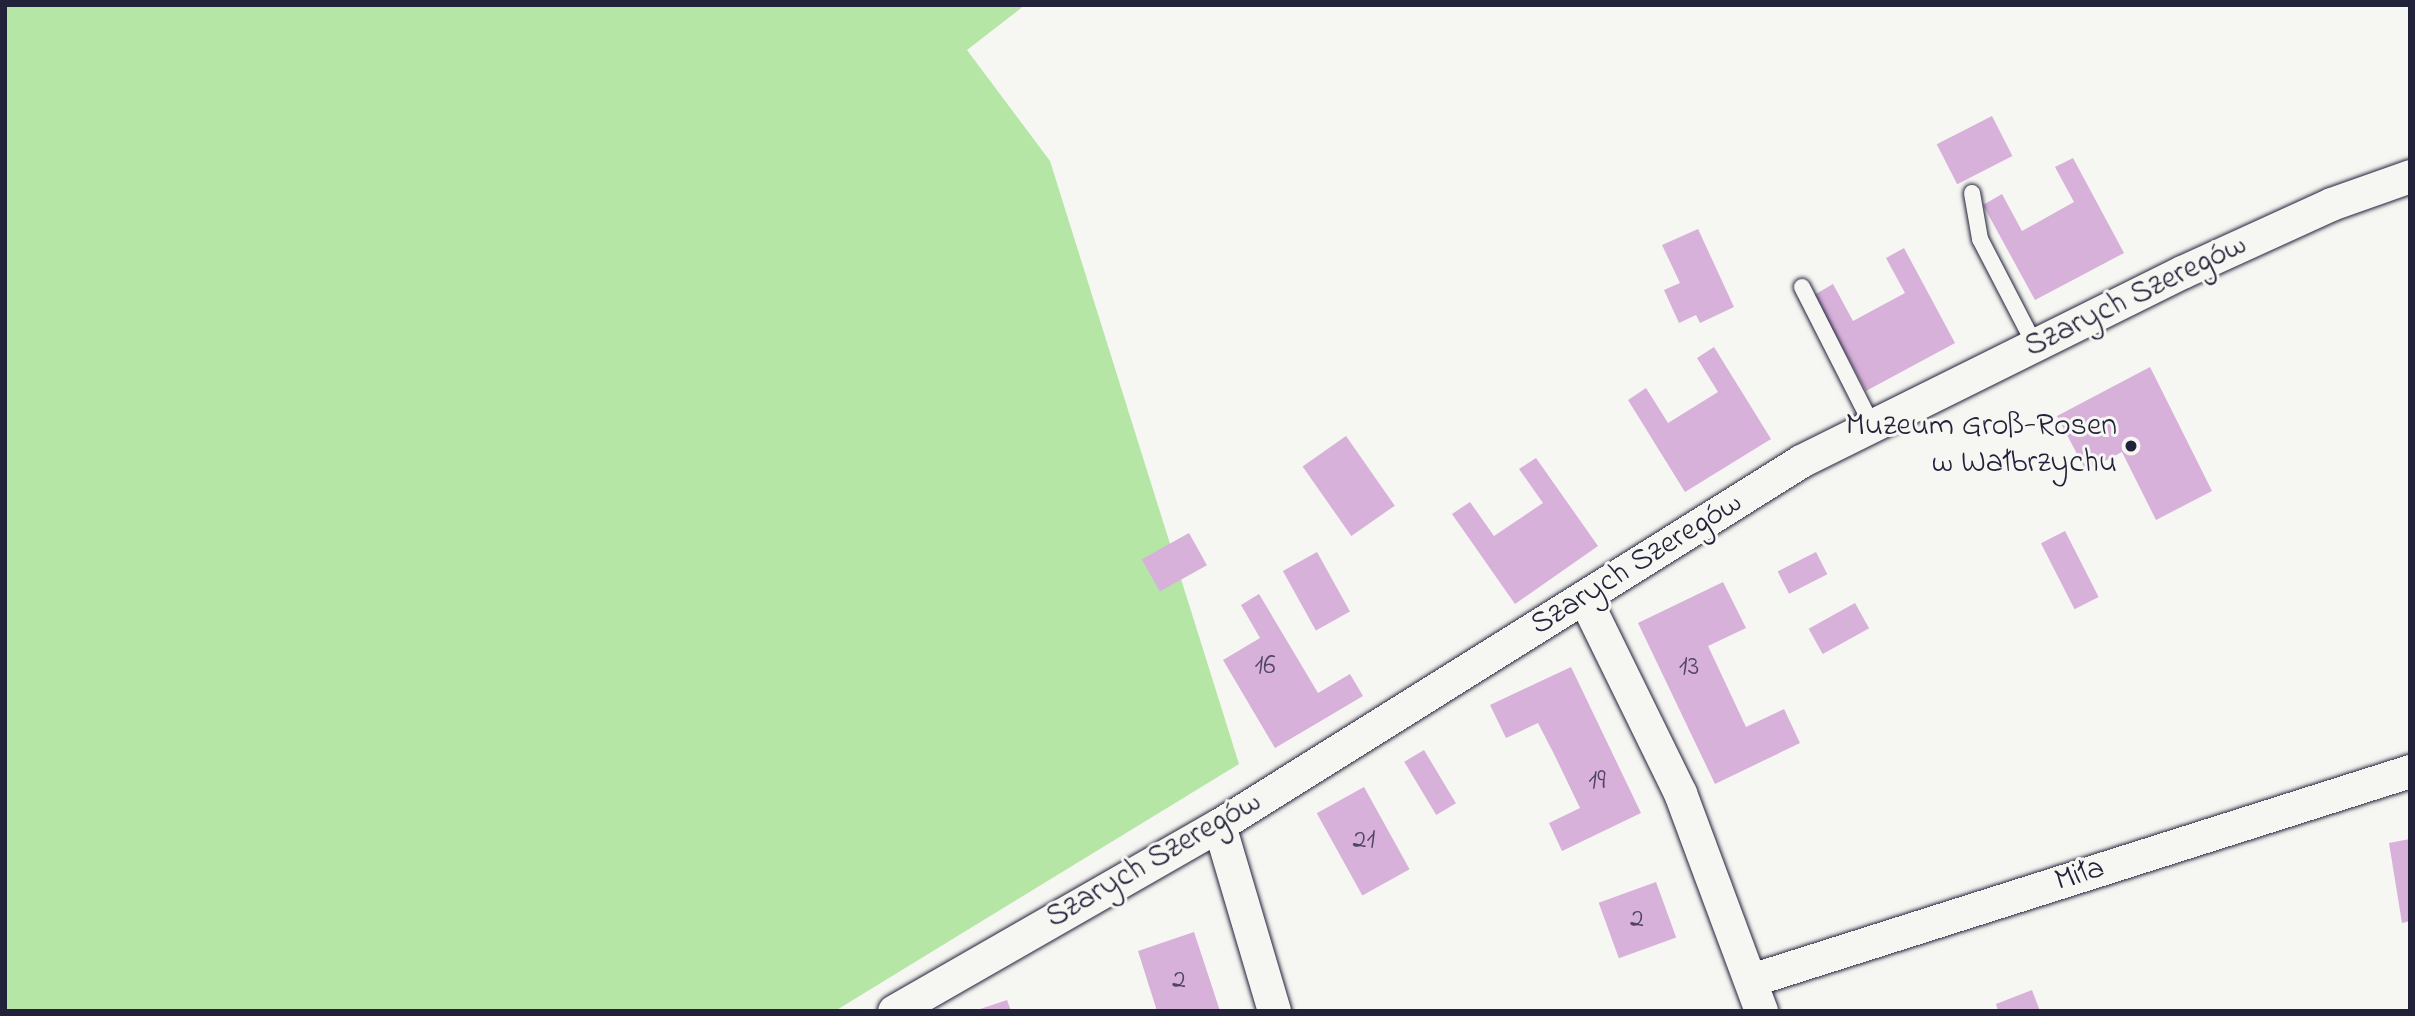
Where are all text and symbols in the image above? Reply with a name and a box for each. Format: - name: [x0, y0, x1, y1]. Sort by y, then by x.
- street label: Szarych Szeregów: [2019, 227, 2253, 367]
- place label: Muzeum Groß-Rosen w Wałbrzychu: [1845, 409, 2117, 484]
- marker: Muzeum Groß-Rosen w Wałbrzychu: [2123, 438, 2139, 454]
- street label: Szarych Szeregów: [1524, 485, 1750, 645]
- house number: 16: [1254, 650, 1276, 684]
- house number: 13: [1679, 651, 1699, 685]
- house number: 19: [1588, 765, 1606, 799]
- street label: Szarych Szeregów: [1040, 784, 1268, 938]
- house number: 21: [1353, 824, 1375, 858]
- street label: Miła: [2050, 850, 2110, 902]
- house number: 2: [1630, 903, 1644, 937]
- house number: 2: [1172, 964, 1186, 998]

